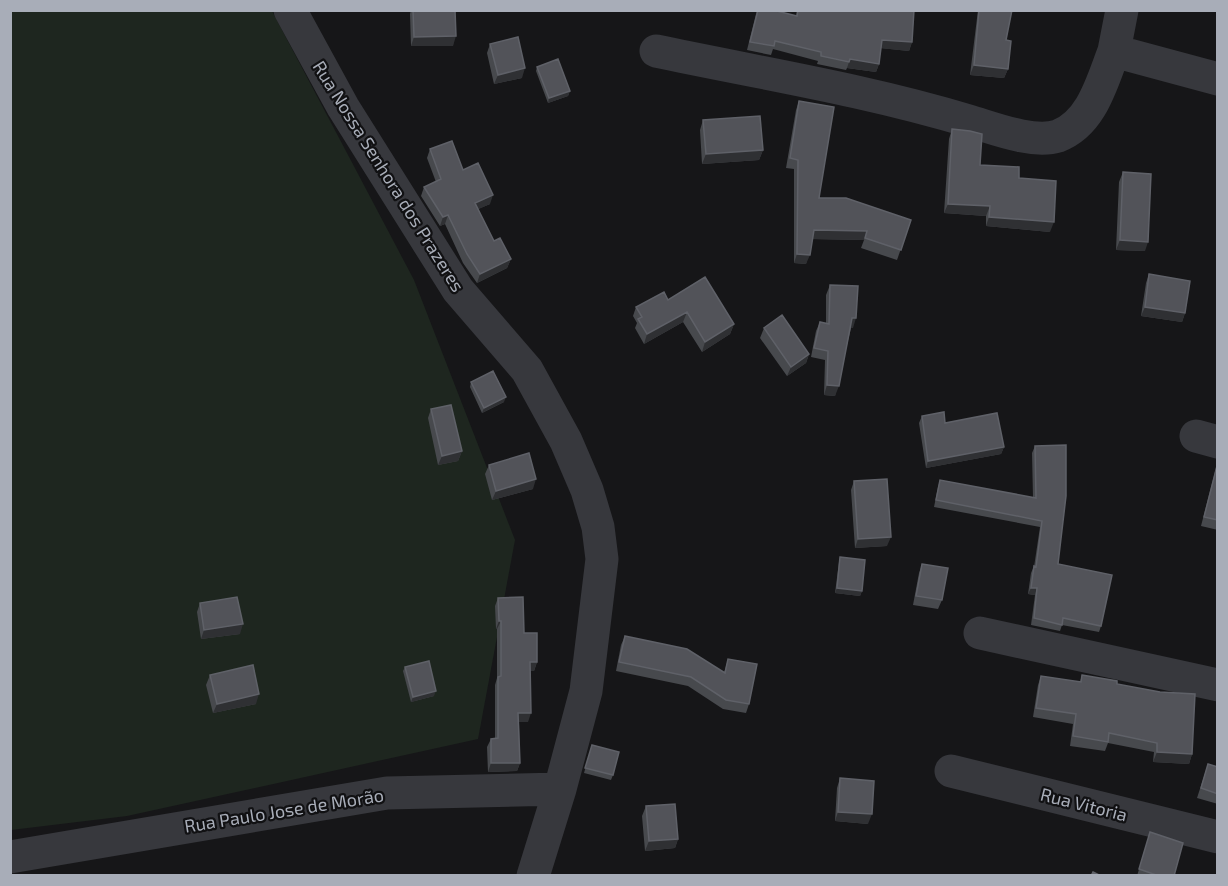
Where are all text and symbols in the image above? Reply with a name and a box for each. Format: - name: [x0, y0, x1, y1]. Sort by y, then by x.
- street label: Rua Nossa Senhora dos Prazeres: [309, 56, 469, 296]
- street label: Rua Paulo Jose de Morão: [183, 783, 385, 837]
- street label: Rua Vitoria: [1038, 783, 1130, 825]

